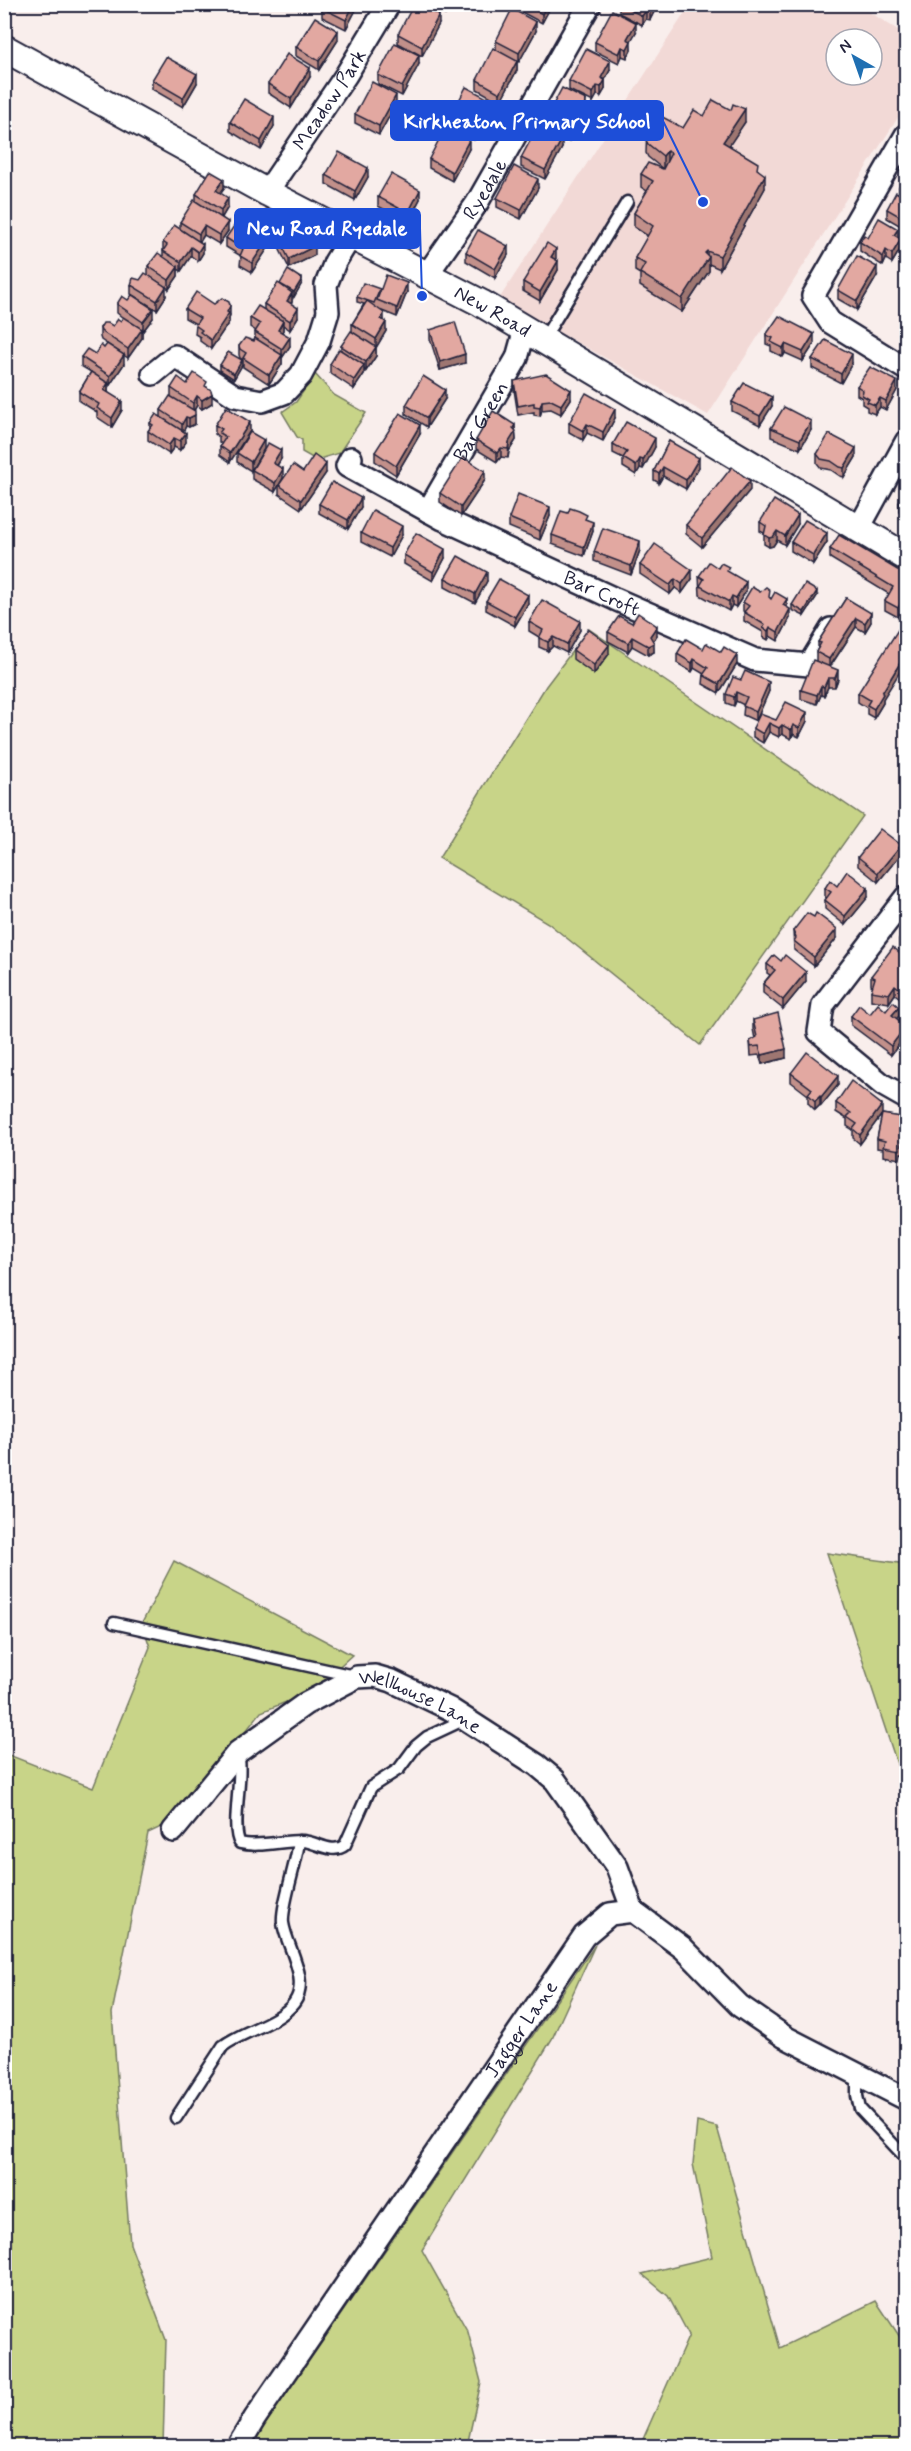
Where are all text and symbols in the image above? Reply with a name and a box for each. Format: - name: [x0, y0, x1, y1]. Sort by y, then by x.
- north arrow: [824, 27, 884, 87]
- text: N: [834, 35, 856, 58]
- street label: Meadow Park: [287, 44, 374, 156]
- callout: Kirkheaton Primary School: [391, 101, 663, 140]
- text: Kirkheaton Primary School: [403, 108, 651, 136]
- street label: Ryedale: [457, 154, 514, 226]
- callout: New Road Ryedale: [235, 209, 420, 248]
- text: New Road Ryedale: [247, 215, 407, 243]
- street label: New Road: [449, 279, 535, 345]
- street label: Bar Green: [448, 377, 515, 467]
- street label: Bar Croft: [559, 565, 644, 623]
- street label: Wellhouse Lane: [358, 1664, 487, 1741]
- street label: Jagger Lane: [479, 1976, 565, 2084]

